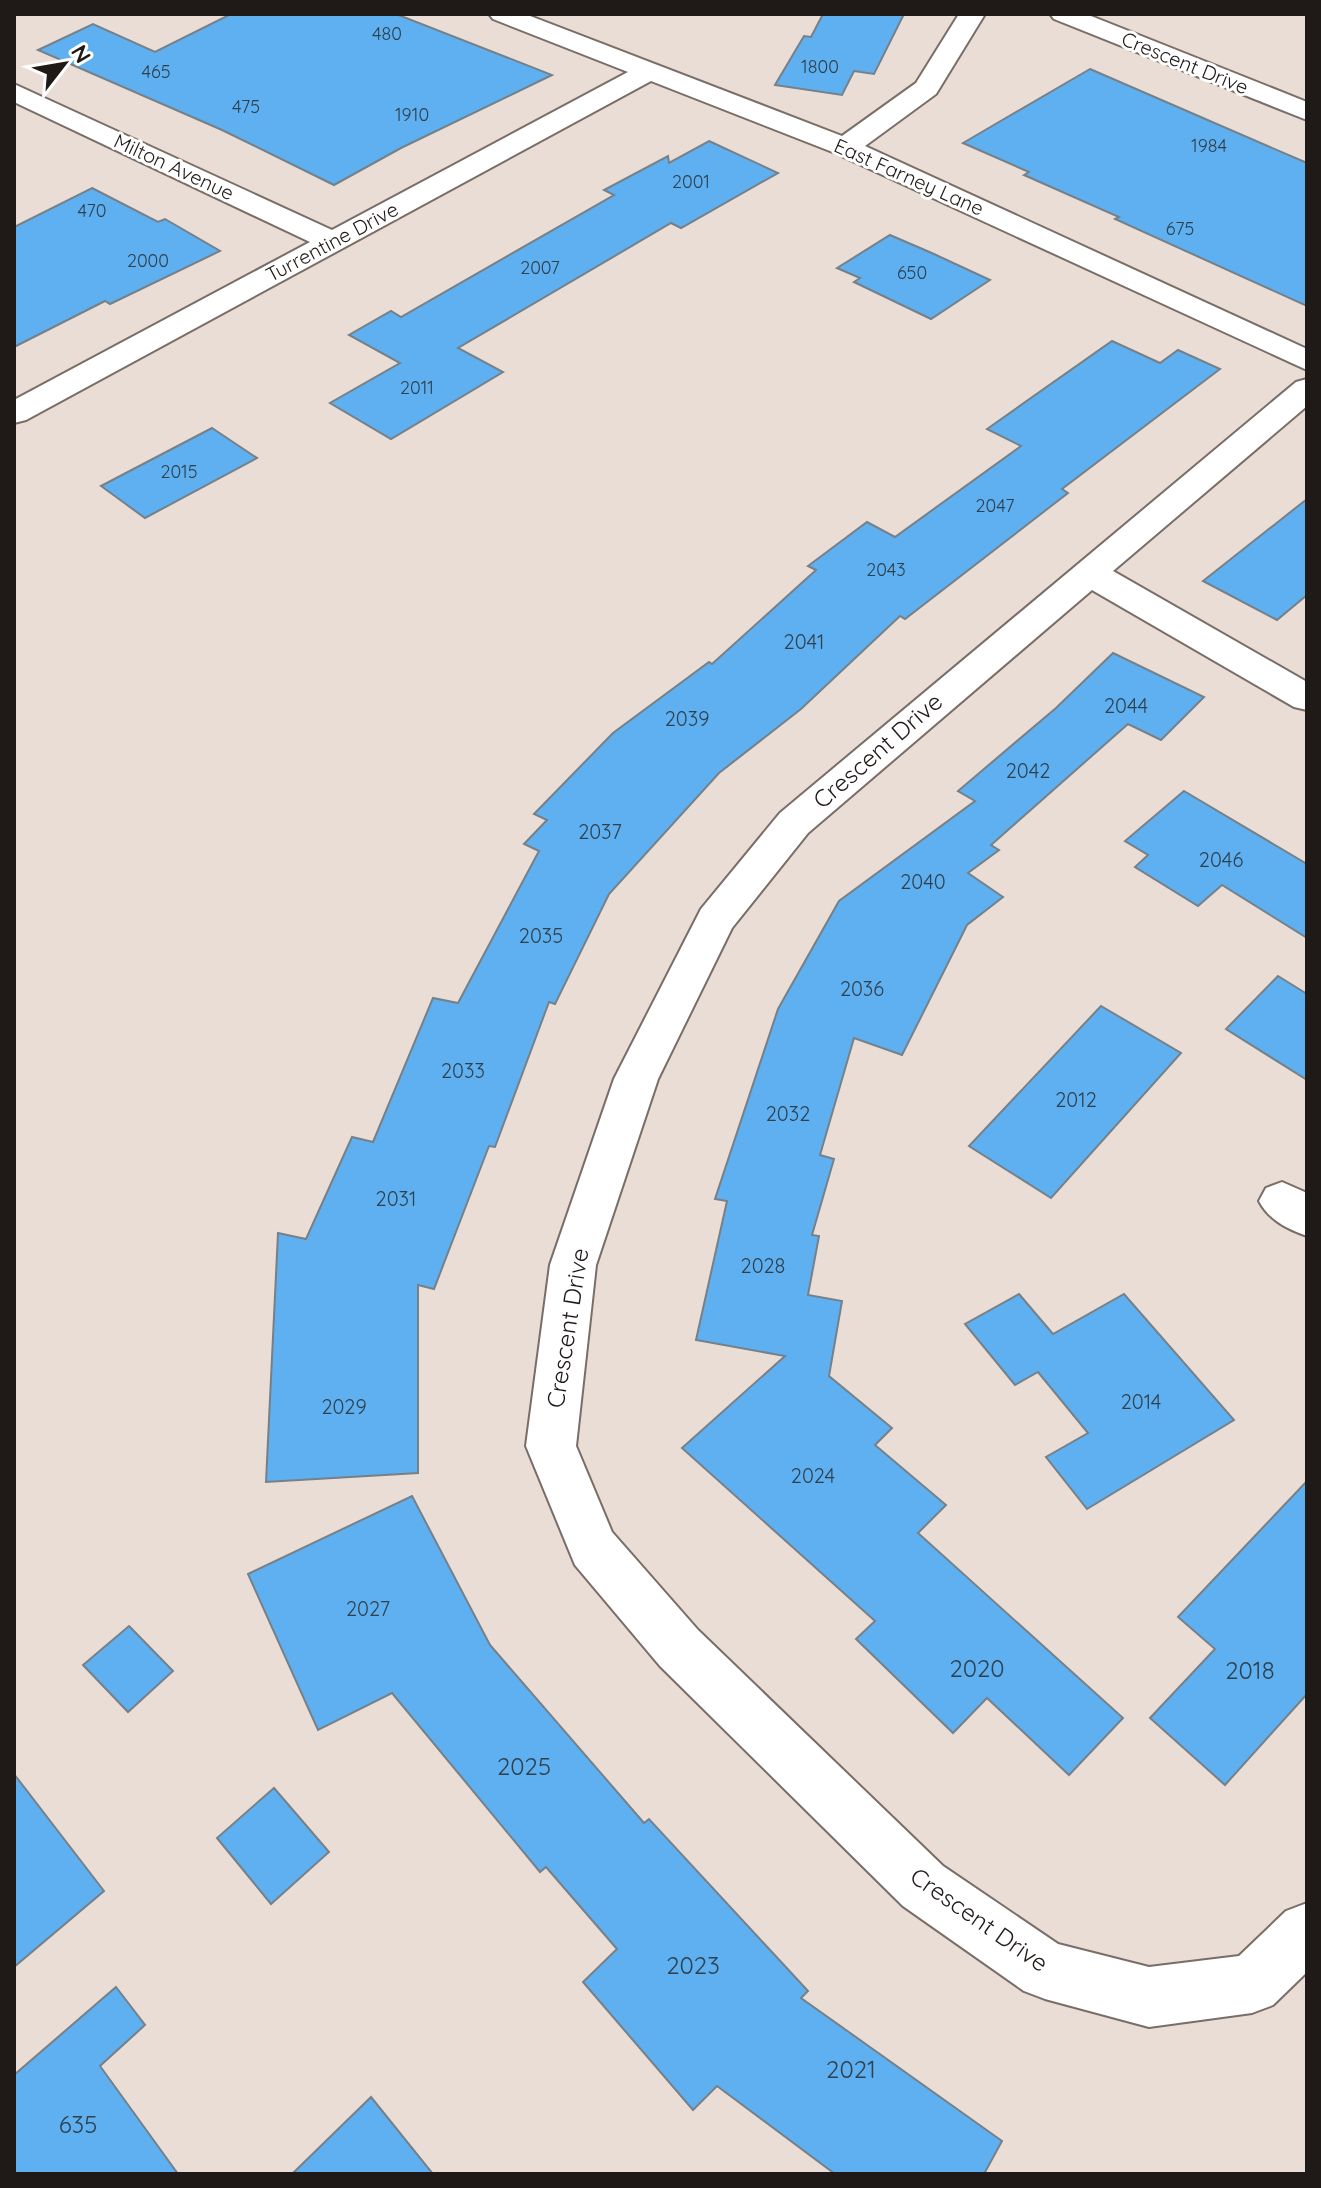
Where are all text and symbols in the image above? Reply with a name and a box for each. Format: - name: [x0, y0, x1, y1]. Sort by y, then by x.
- house number: 480: [372, 22, 402, 45]
- north arrow: [24, 24, 104, 104]
- street label: Crescent Drive: [1118, 26, 1252, 99]
- text: N: [65, 40, 97, 68]
- house number: 1800: [801, 55, 839, 78]
- house number: 465: [142, 60, 170, 83]
- house number: 475: [232, 95, 260, 118]
- house number: 1910: [395, 103, 429, 126]
- street label: Milton Avenue: [110, 128, 238, 205]
- street label: East Farney Lane: [831, 132, 988, 221]
- house number: 1984: [1191, 134, 1227, 157]
- house number: 2001: [672, 170, 710, 193]
- street label: Turrentine Drive: [261, 196, 402, 287]
- house number: 470: [78, 199, 106, 222]
- house number: 675: [1166, 217, 1194, 240]
- house number: 2000: [127, 249, 169, 272]
- house number: 2007: [520, 256, 560, 279]
- house number: 650: [897, 261, 927, 284]
- house number: 2011: [400, 376, 434, 399]
- house number: 2015: [160, 460, 198, 483]
- house number: 2047: [976, 494, 1014, 517]
- house number: 2043: [866, 558, 906, 581]
- house number: 2041: [784, 629, 824, 654]
- street label: Crescent Drive: [807, 686, 948, 815]
- house number: 2044: [1104, 693, 1148, 718]
- house number: 2039: [665, 706, 709, 731]
- house number: 2042: [1006, 758, 1050, 783]
- house number: 2037: [578, 819, 622, 844]
- house number: 2046: [1199, 847, 1243, 872]
- house number: 2040: [900, 869, 946, 894]
- house number: 2035: [519, 923, 563, 948]
- house number: 2036: [840, 976, 884, 1001]
- house number: 2033: [441, 1058, 485, 1083]
- house number: 2012: [1055, 1087, 1097, 1112]
- house number: 2032: [766, 1101, 810, 1126]
- house number: 2031: [376, 1186, 416, 1211]
- street label: Crescent Drive: [540, 1246, 594, 1410]
- house number: 2028: [741, 1253, 785, 1278]
- house number: 2014: [1121, 1389, 1161, 1414]
- house number: 2029: [321, 1394, 367, 1419]
- house number: 2024: [791, 1463, 835, 1488]
- house number: 2027: [346, 1596, 390, 1621]
- house number: 2020: [949, 1653, 1005, 1683]
- house number: 2018: [1225, 1655, 1275, 1685]
- house number: 2025: [497, 1751, 551, 1781]
- street label: Crescent Drive: [905, 1861, 1054, 1978]
- house number: 2023: [666, 1950, 720, 1980]
- house number: 2021: [826, 2054, 876, 2084]
- house number: 635: [59, 2109, 97, 2139]

